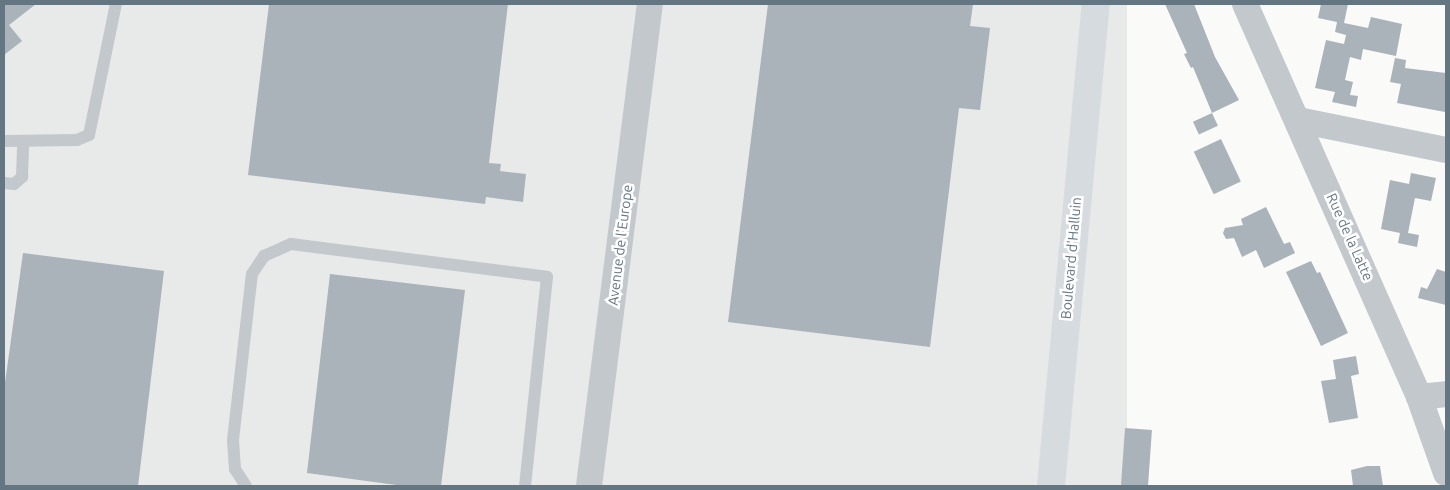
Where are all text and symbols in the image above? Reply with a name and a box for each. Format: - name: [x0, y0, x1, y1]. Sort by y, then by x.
- street label: Avenue de l'Europe: [604, 184, 636, 306]
- street label: Rue de la Latte: [1323, 191, 1377, 283]
- street label: Boulevard d'Halluin: [1057, 196, 1085, 320]

